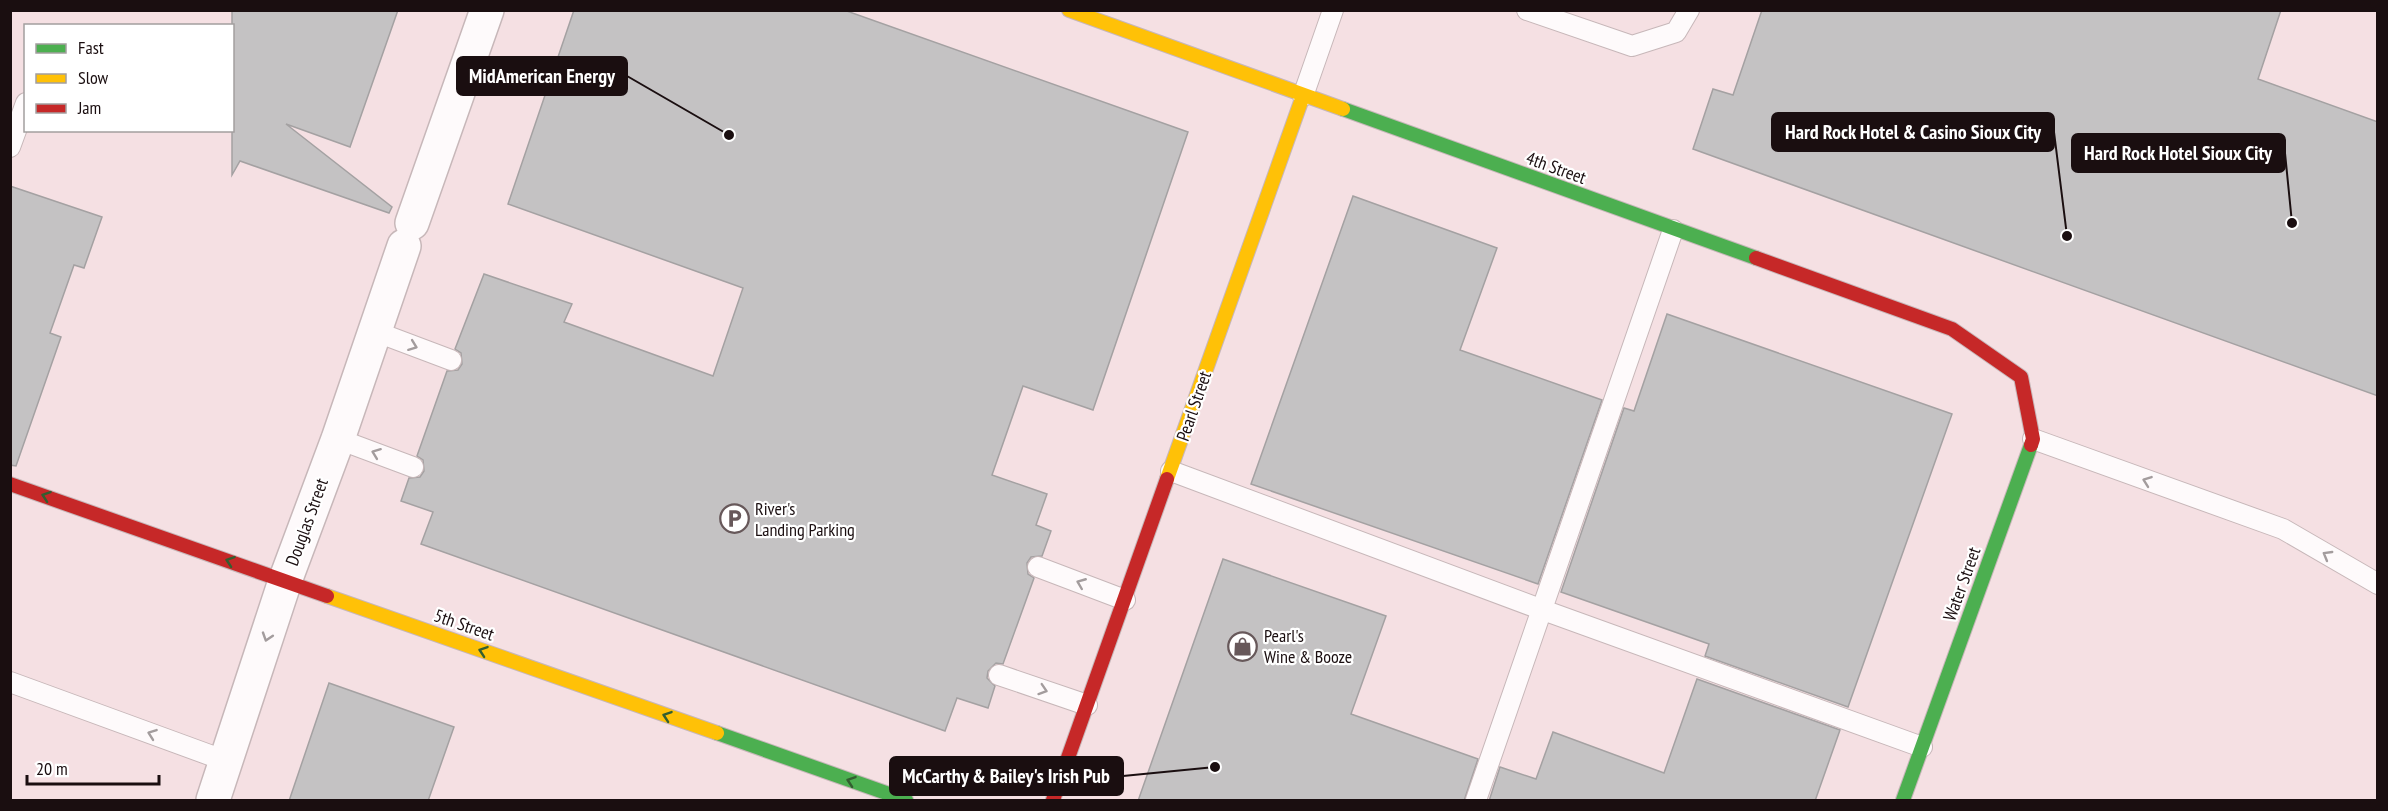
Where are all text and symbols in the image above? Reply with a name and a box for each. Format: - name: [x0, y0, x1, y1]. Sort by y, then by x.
- legend: [24, 24, 234, 132]
- text: Fast: [78, 36, 104, 59]
- callout: MidAmerican Energy: [457, 57, 627, 95]
- text: MidAmerican Energy: [469, 63, 616, 89]
- text: Slow: [78, 66, 109, 89]
- text: Jam: [77, 96, 101, 119]
- callout: Hard Rock Hotel & Casino Sioux City: [1772, 113, 2054, 151]
- text: Hard Rock Hotel & Casino Sioux City: [1785, 119, 2042, 145]
- callout: Hard Rock Hotel Sioux City: [2072, 134, 2285, 172]
- text: Hard Rock Hotel Sioux City: [2084, 140, 2273, 166]
- street label: 4th Street: [1523, 146, 1589, 189]
- one-way arrow: [407, 338, 417, 351]
- street label: Pearl Street: [1171, 368, 1216, 444]
- one-way arrow: [371, 448, 382, 460]
- street label: Douglas Street: [280, 475, 333, 569]
- one-way arrow: [2142, 476, 2153, 489]
- one-way arrow: [41, 491, 52, 504]
- place label: River's Landing Parking: [755, 497, 855, 541]
- parking icon: River's Landing Parking: [718, 503, 750, 535]
- street label: Water Street: [1938, 544, 1986, 624]
- one-way arrow: [2323, 551, 2333, 562]
- one-way arrow: [225, 556, 236, 569]
- one-way arrow: [1077, 578, 1088, 590]
- street label: 5th Street: [431, 604, 497, 646]
- place label: Pearl's Wine & Booze: [1264, 624, 1352, 668]
- shop icon: Pearl's Wine & Booze: [1227, 630, 1259, 662]
- one-way arrow: [261, 631, 274, 641]
- one-way arrow: [478, 645, 489, 658]
- one-way arrow: [1037, 683, 1048, 695]
- one-way arrow: [662, 710, 673, 723]
- one-way arrow: [147, 728, 158, 741]
- scale bar: [27, 748, 159, 786]
- text: 20 m: [36, 757, 68, 780]
- callout: McCarthy & Bailey's Irish Pub: [890, 757, 1123, 795]
- text: McCarthy & Bailey's Irish Pub: [902, 763, 1110, 789]
- one-way arrow: [846, 775, 856, 788]

